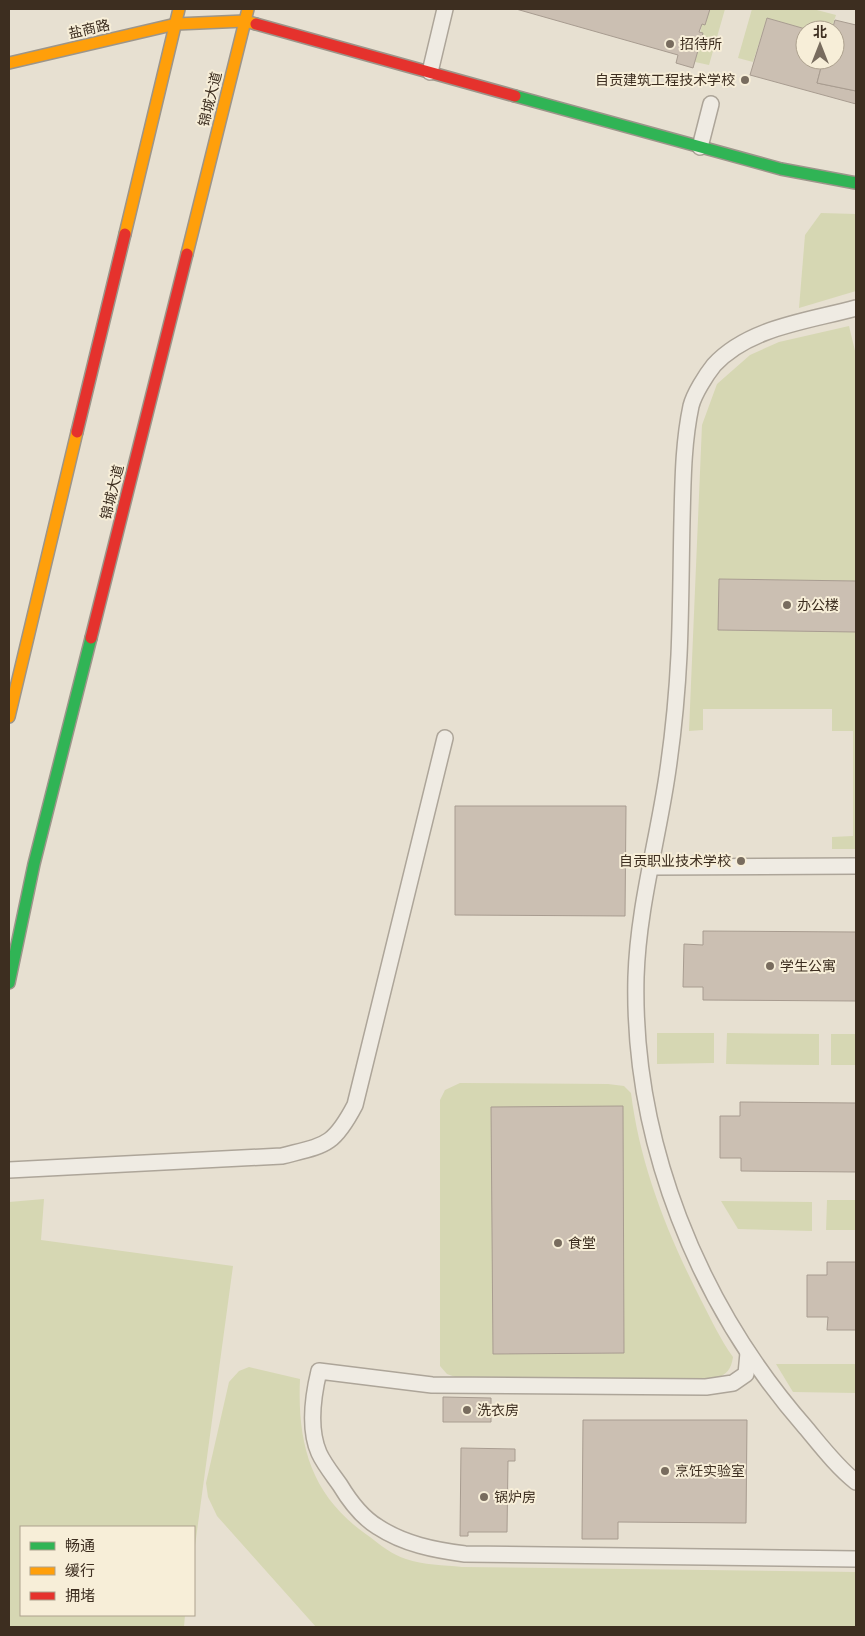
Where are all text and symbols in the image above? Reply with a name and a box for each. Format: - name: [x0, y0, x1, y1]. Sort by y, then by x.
- street label: 盐商路: [67, 16, 111, 42]
- north arrow: [795, 20, 845, 70]
- text: 北: [813, 23, 827, 41]
- place label: 招待所: [680, 35, 722, 53]
- marker: 招待所: [664, 38, 676, 50]
- street label: 锦城大道: [194, 70, 226, 128]
- place label: 自贡建筑工程技术学校: [595, 71, 735, 89]
- marker: 自贡建筑工程技术学校: [739, 74, 751, 86]
- street label: 锦城大道: [96, 463, 128, 521]
- place label: 办公楼: [797, 596, 839, 614]
- marker: 办公楼: [781, 599, 793, 611]
- place label: 自贡职业技术学校: [619, 852, 731, 870]
- marker: 自贡职业技术学校: [735, 855, 747, 867]
- place label: 学生公寓: [780, 957, 836, 975]
- marker: 学生公寓: [764, 960, 776, 972]
- place label: 食堂: [568, 1234, 596, 1252]
- marker: 食堂: [552, 1237, 564, 1249]
- place label: 洗衣房: [477, 1401, 519, 1419]
- marker: 洗衣房: [461, 1404, 473, 1416]
- place label: 烹饪实验室: [675, 1462, 745, 1480]
- marker: 烹饪实验室: [659, 1465, 671, 1477]
- place label: 锅炉房: [494, 1488, 536, 1506]
- marker: 锅炉房: [478, 1491, 490, 1503]
- legend: [20, 1526, 195, 1616]
- text: 畅通: [65, 1536, 95, 1555]
- text: 缓行: [65, 1561, 95, 1580]
- text: 拥堵: [65, 1586, 95, 1605]

